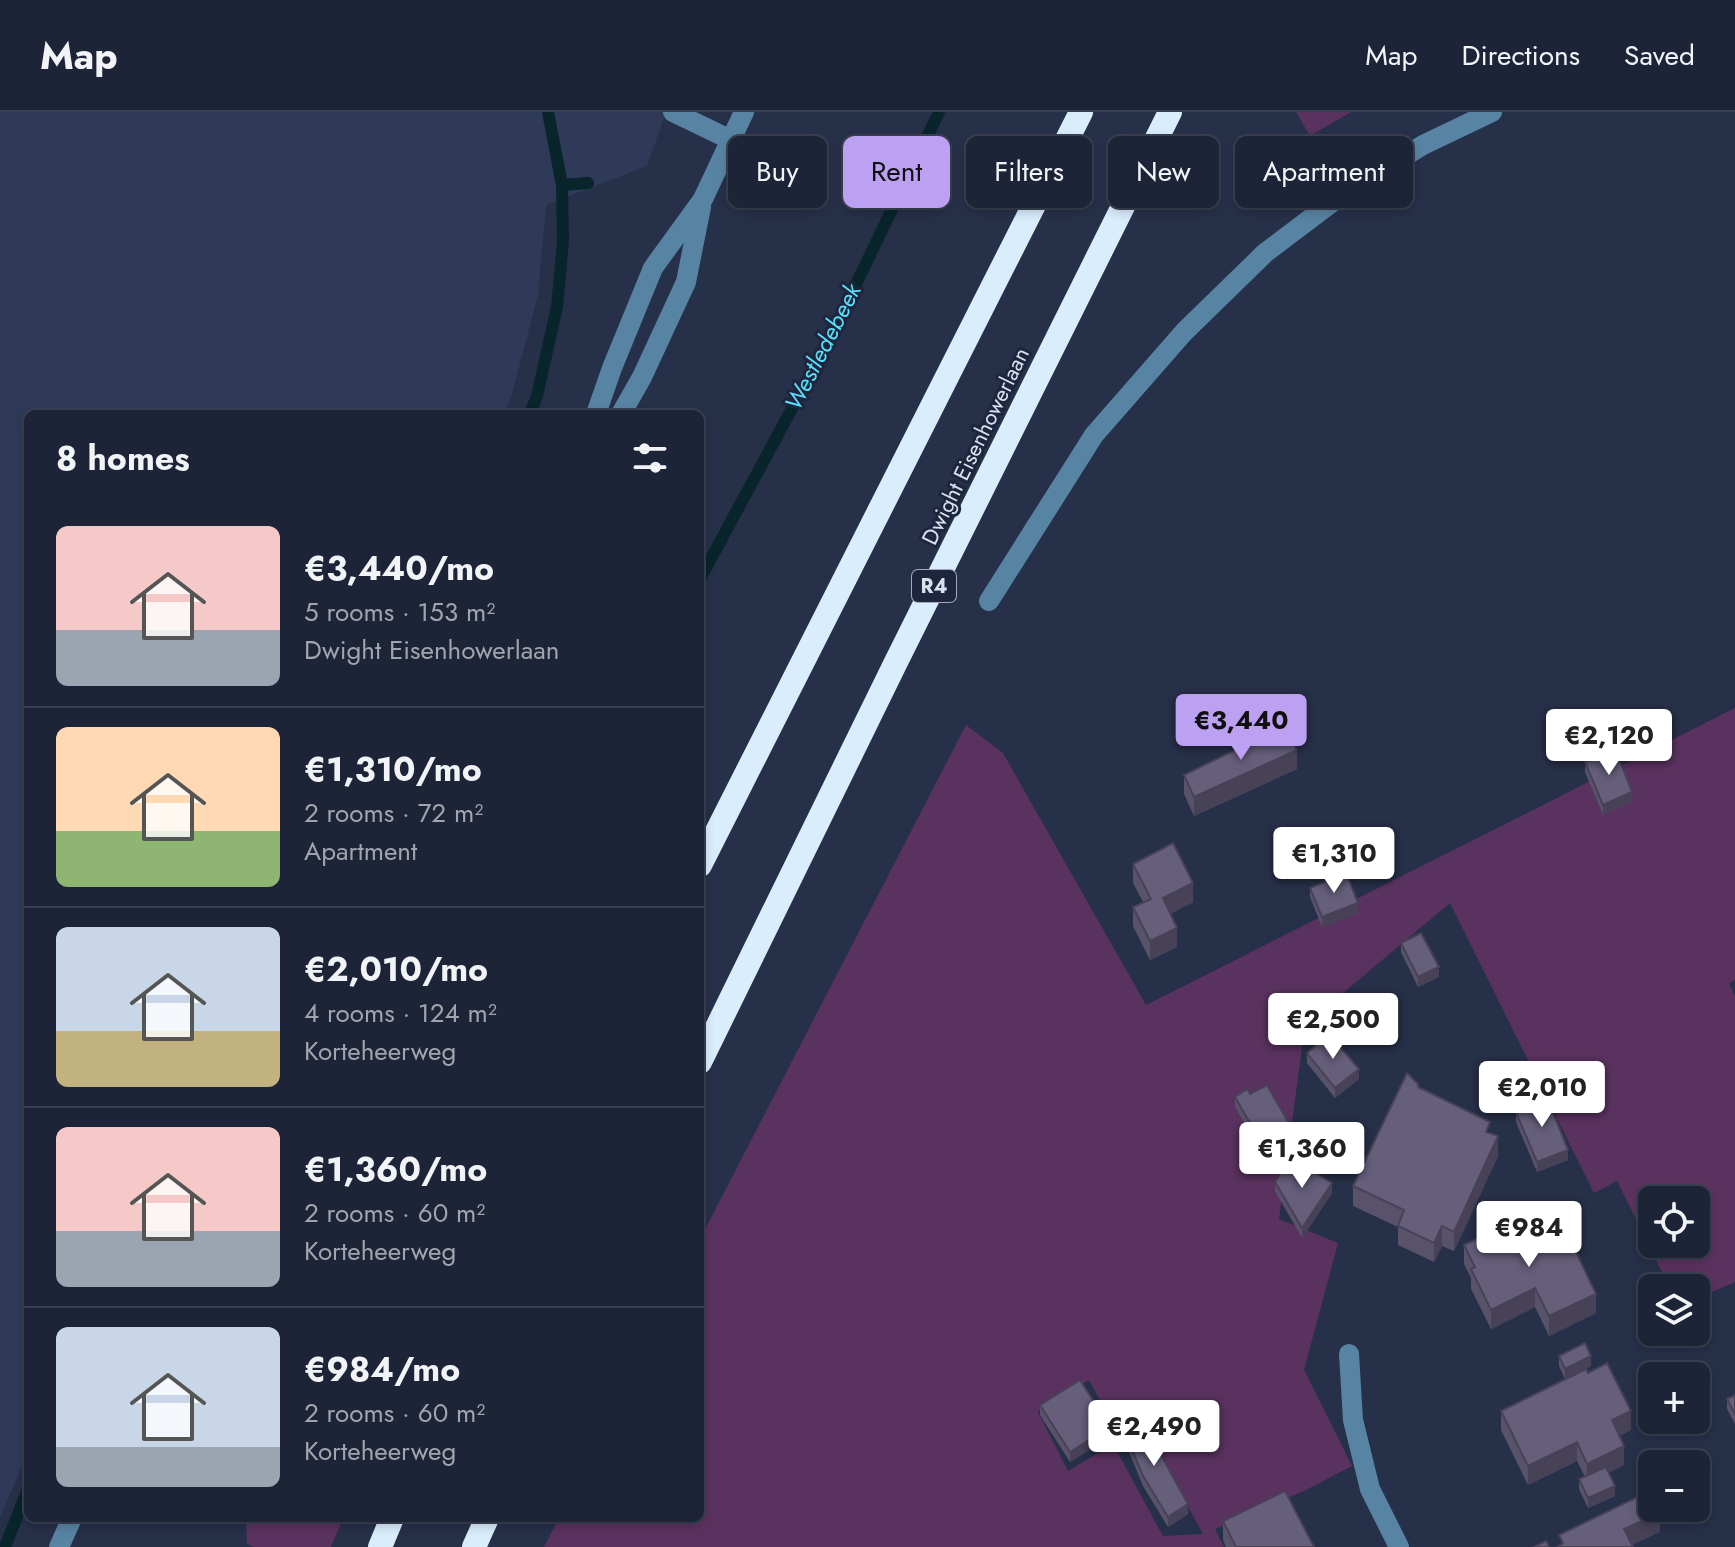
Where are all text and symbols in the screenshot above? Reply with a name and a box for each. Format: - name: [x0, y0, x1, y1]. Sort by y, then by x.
- text: Map: [40, 28, 118, 83]
- text: Map: [1365, 35, 1417, 76]
- text: Directions: [1461, 35, 1580, 76]
- text: Saved: [1624, 35, 1695, 76]
- chip: Buy: [728, 136, 827, 208]
- chip: Rent: [843, 136, 950, 208]
- chip: Filters: [966, 136, 1092, 208]
- chip: New: [1108, 136, 1219, 208]
- chip: Apartment: [1235, 136, 1413, 208]
- water label: Westledebeek: [776, 276, 870, 416]
- street label: Dwight Eisenhowerlaan: [913, 342, 1037, 550]
- text: 8 homes: [56, 434, 190, 483]
- icon: filters: [628, 436, 672, 480]
- text: €3,440/mo: [304, 544, 494, 593]
- icon: home: [120, 558, 216, 654]
- road number: R4: [912, 570, 956, 602]
- text: 5 rooms · 153 m²: [304, 593, 495, 631]
- text: Dwight Eisenhowerlaan: [304, 631, 559, 669]
- pin: €3,440: [1176, 694, 1306, 762]
- text: €3,440: [1194, 701, 1288, 739]
- pin: €2,120: [1544, 709, 1674, 777]
- text: €2,120: [1564, 716, 1654, 754]
- text: €1,310/mo: [304, 745, 482, 794]
- icon: home: [120, 759, 216, 855]
- text: 2 rooms · 72 m²: [304, 794, 483, 832]
- pin: €1,310: [1269, 827, 1399, 895]
- text: Apartment: [304, 832, 417, 870]
- text: €1,310: [1291, 834, 1377, 872]
- text: €2,010/mo: [304, 945, 488, 994]
- icon: home: [120, 959, 216, 1055]
- pin: €2,500: [1268, 993, 1398, 1061]
- text: 4 rooms · 124 m²: [304, 994, 497, 1032]
- text: €2,500: [1286, 1000, 1380, 1038]
- text: Korteheerweg: [304, 1032, 456, 1070]
- pin: €2,010: [1477, 1061, 1607, 1129]
- text: €2,010: [1497, 1068, 1587, 1106]
- pin: €1,360: [1237, 1122, 1367, 1190]
- text: €1,360: [1257, 1129, 1347, 1167]
- text: €1,360/mo: [304, 1145, 487, 1194]
- icon: home: [120, 1159, 216, 1255]
- map controls: [1638, 1186, 1710, 1522]
- button: locate: [1638, 1186, 1710, 1258]
- text: 2 rooms · 60 m²: [304, 1194, 485, 1232]
- pin: €984: [1482, 1201, 1576, 1269]
- text: €984: [1495, 1208, 1563, 1246]
- text: Korteheerweg: [304, 1232, 456, 1270]
- button: layers: [1638, 1274, 1710, 1346]
- text: €984/mo: [304, 1345, 460, 1394]
- icon: home: [120, 1359, 216, 1455]
- button: +: [1638, 1362, 1710, 1434]
- text: 2 rooms · 60 m²: [304, 1394, 485, 1432]
- pin: €2,490: [1089, 1400, 1219, 1468]
- text: €2,490: [1106, 1407, 1202, 1445]
- text: Korteheerweg: [304, 1432, 456, 1470]
- button: −: [1638, 1450, 1710, 1522]

